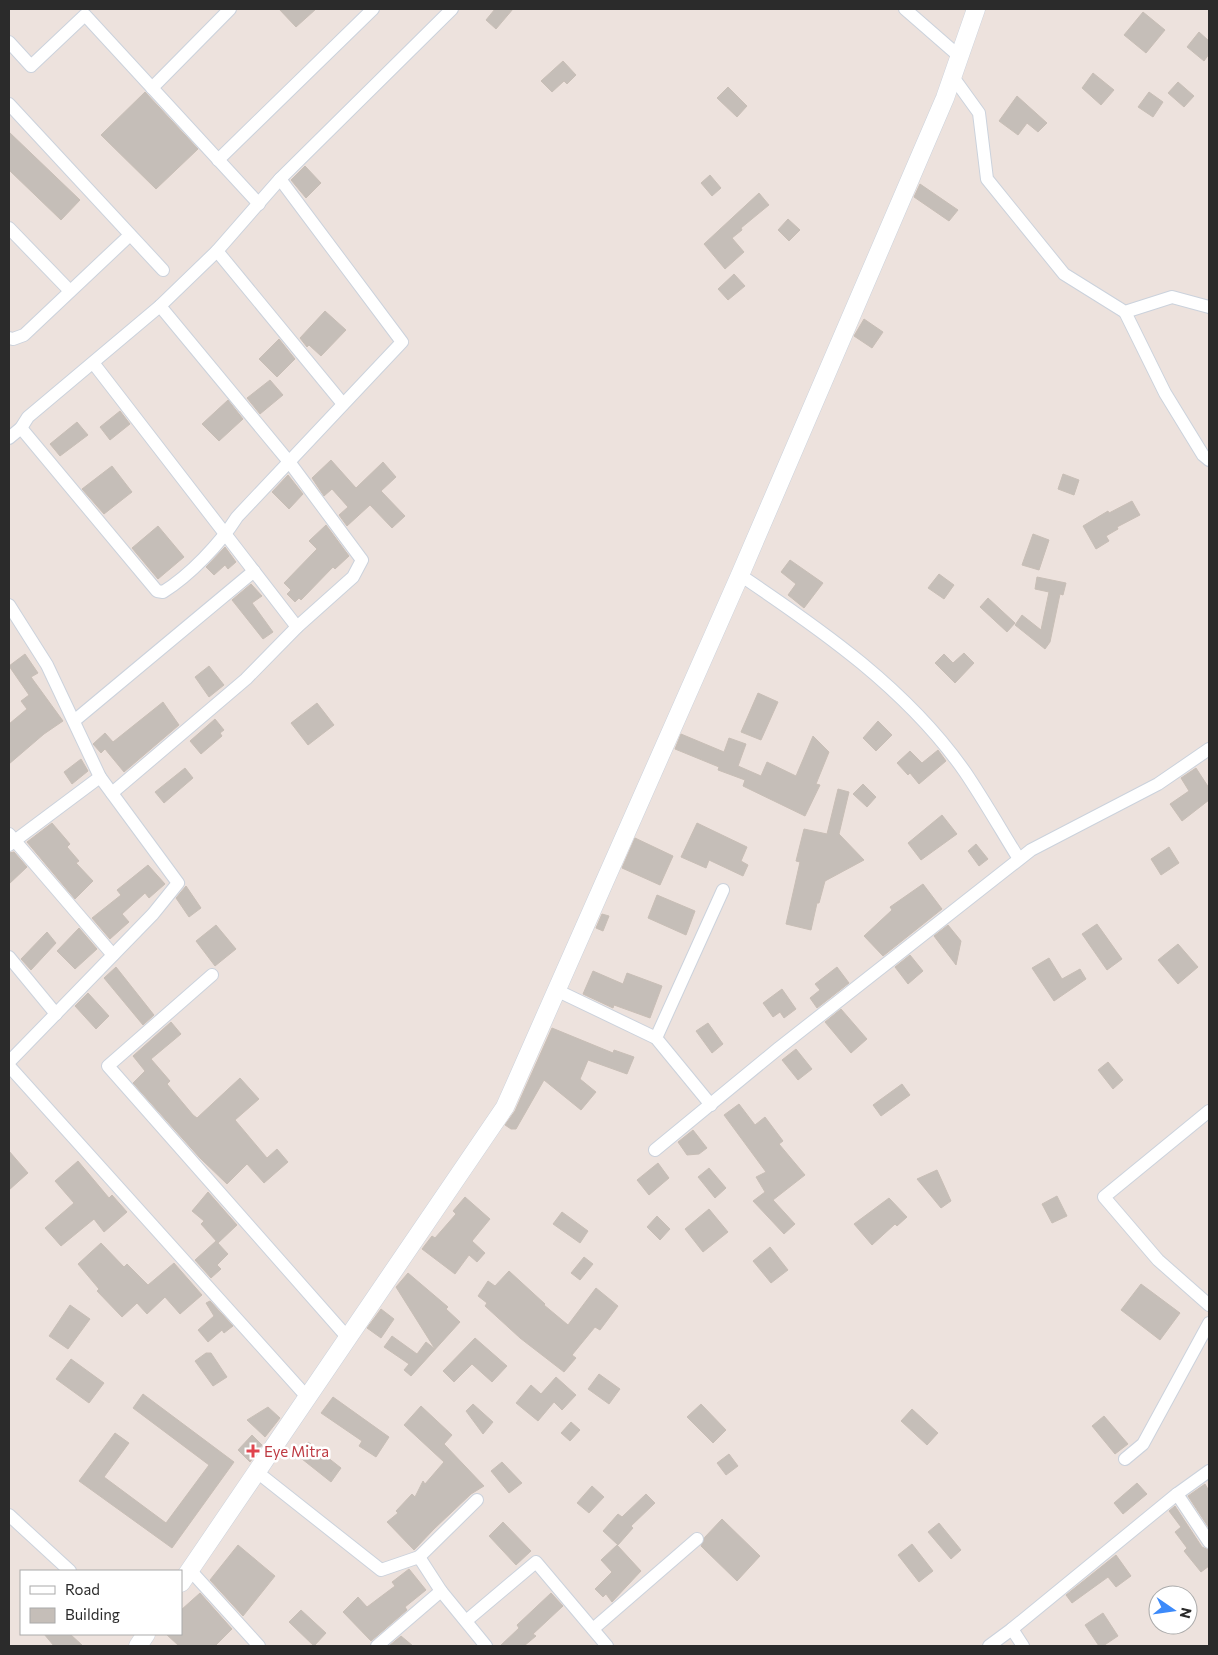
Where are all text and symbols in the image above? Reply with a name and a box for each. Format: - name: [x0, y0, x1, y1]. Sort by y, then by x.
- place label: Eye Mitra: [264, 1442, 329, 1460]
- marker: Eye Mitra: [246, 1444, 260, 1458]
- legend: [20, 1570, 182, 1635]
- text: Road: [65, 1580, 100, 1598]
- north arrow: [1148, 1585, 1198, 1635]
- text: Building: [65, 1605, 120, 1623]
- text: N: [1177, 1606, 1196, 1620]

